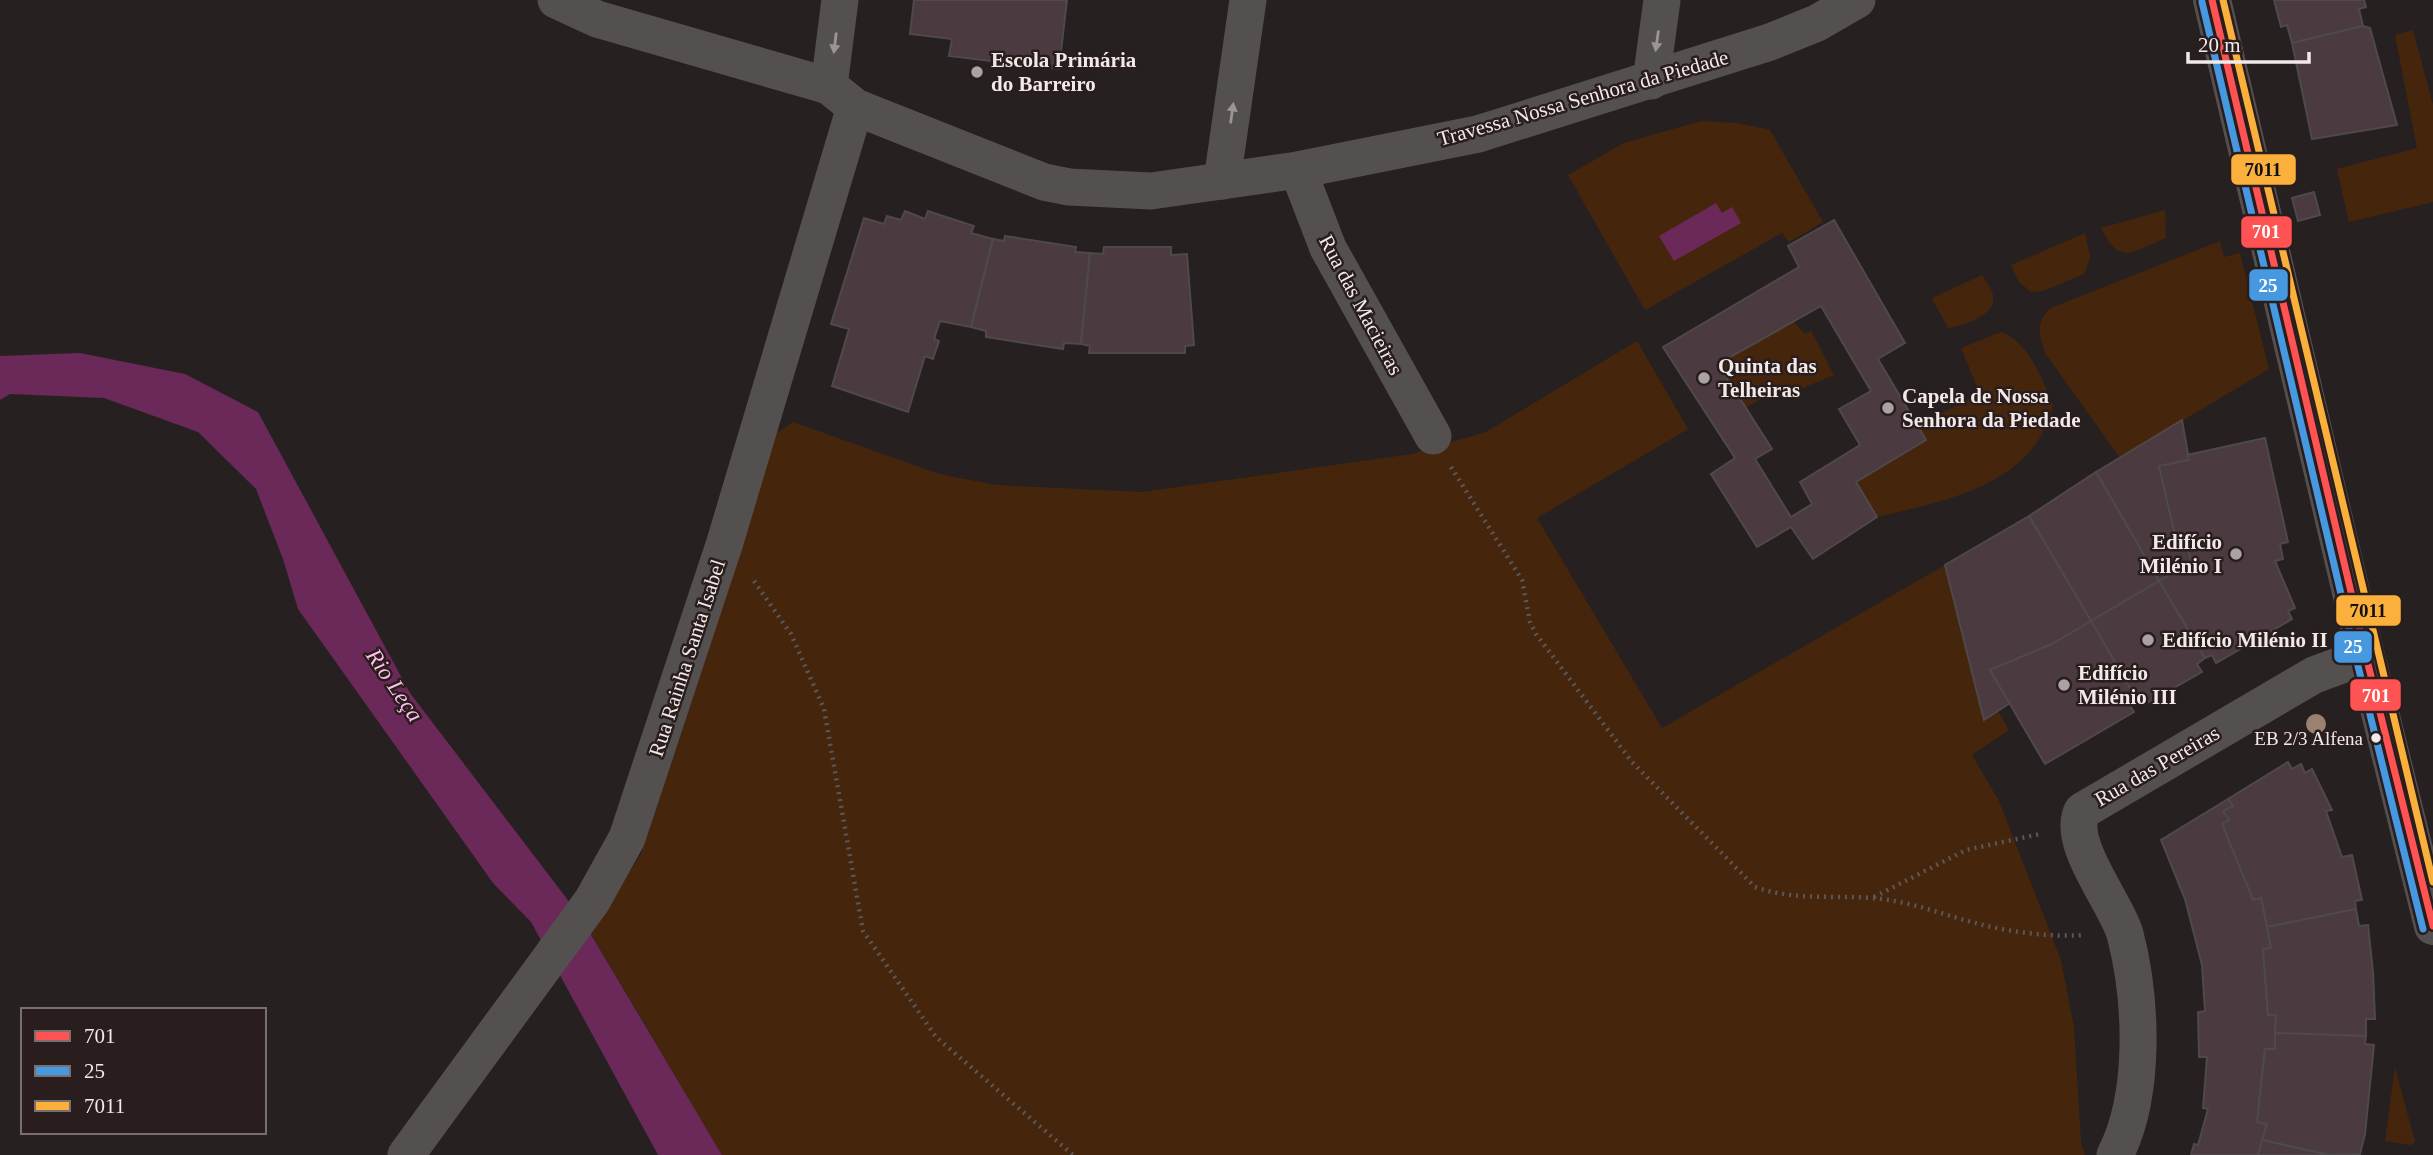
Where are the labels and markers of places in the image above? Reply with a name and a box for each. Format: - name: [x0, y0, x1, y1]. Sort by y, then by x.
- place label: Escola Primária do Barreiro: [991, 48, 1137, 96]
- marker: Escola Primária do Barreiro: [969, 64, 985, 80]
- place label: Quinta das Telheiras: [1718, 354, 1817, 402]
- marker: Quinta das Telheiras: [1696, 370, 1712, 386]
- place label: Capela de Nossa Senhora da Piedade: [1902, 384, 2081, 432]
- marker: Capela de Nossa Senhora da Piedade: [1880, 400, 1896, 416]
- place label: Edifício Milénio I: [2140, 530, 2222, 578]
- marker: Edifício Milénio I: [2228, 546, 2244, 562]
- place label: Edifício Milénio II: [2162, 628, 2328, 652]
- marker: Edifício Milénio II: [2140, 632, 2156, 648]
- place label: Edifício Milénio III: [2078, 661, 2177, 709]
- marker: Edifício Milénio III: [2056, 677, 2072, 693]
- place label: EB 2/3 Alfena: [2254, 728, 2364, 749]
- marker: EB 2/3 Alfena: [2369, 731, 2383, 745]

